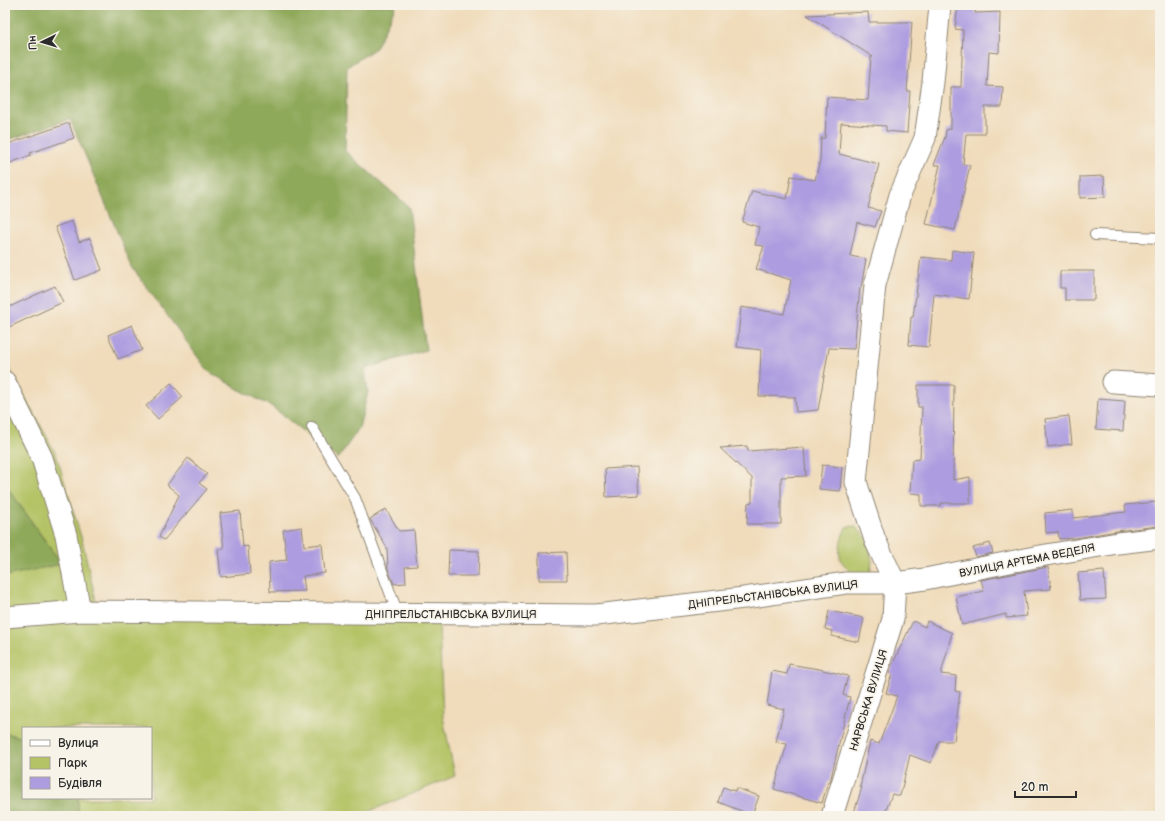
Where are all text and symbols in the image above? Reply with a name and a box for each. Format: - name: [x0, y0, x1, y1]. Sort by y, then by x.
- north arrow: [22, 22, 62, 62]
- text: Пн: [25, 35, 40, 51]
- street label: ВУЛИЦЯ АРТЕМА ВЕДЕЛЯ: [958, 541, 1096, 580]
- street label: ДНІПРЕЛЬСТАНІВСЬКА ВУЛИЦЯ: [687, 578, 859, 611]
- street label: ДНІПРЕЛЬСТАНІВСЬКА ВУЛИЦЯ: [365, 608, 537, 621]
- street label: НАРВСЬКА ВУЛИЦЯ: [847, 648, 890, 753]
- legend: [22, 727, 152, 799]
- text: Вулиця: [58, 736, 99, 751]
- text: Парк: [58, 756, 88, 771]
- scale bar: [1015, 773, 1076, 799]
- text: Будівля: [58, 776, 102, 791]
- text: 20 m: [1021, 780, 1048, 795]

